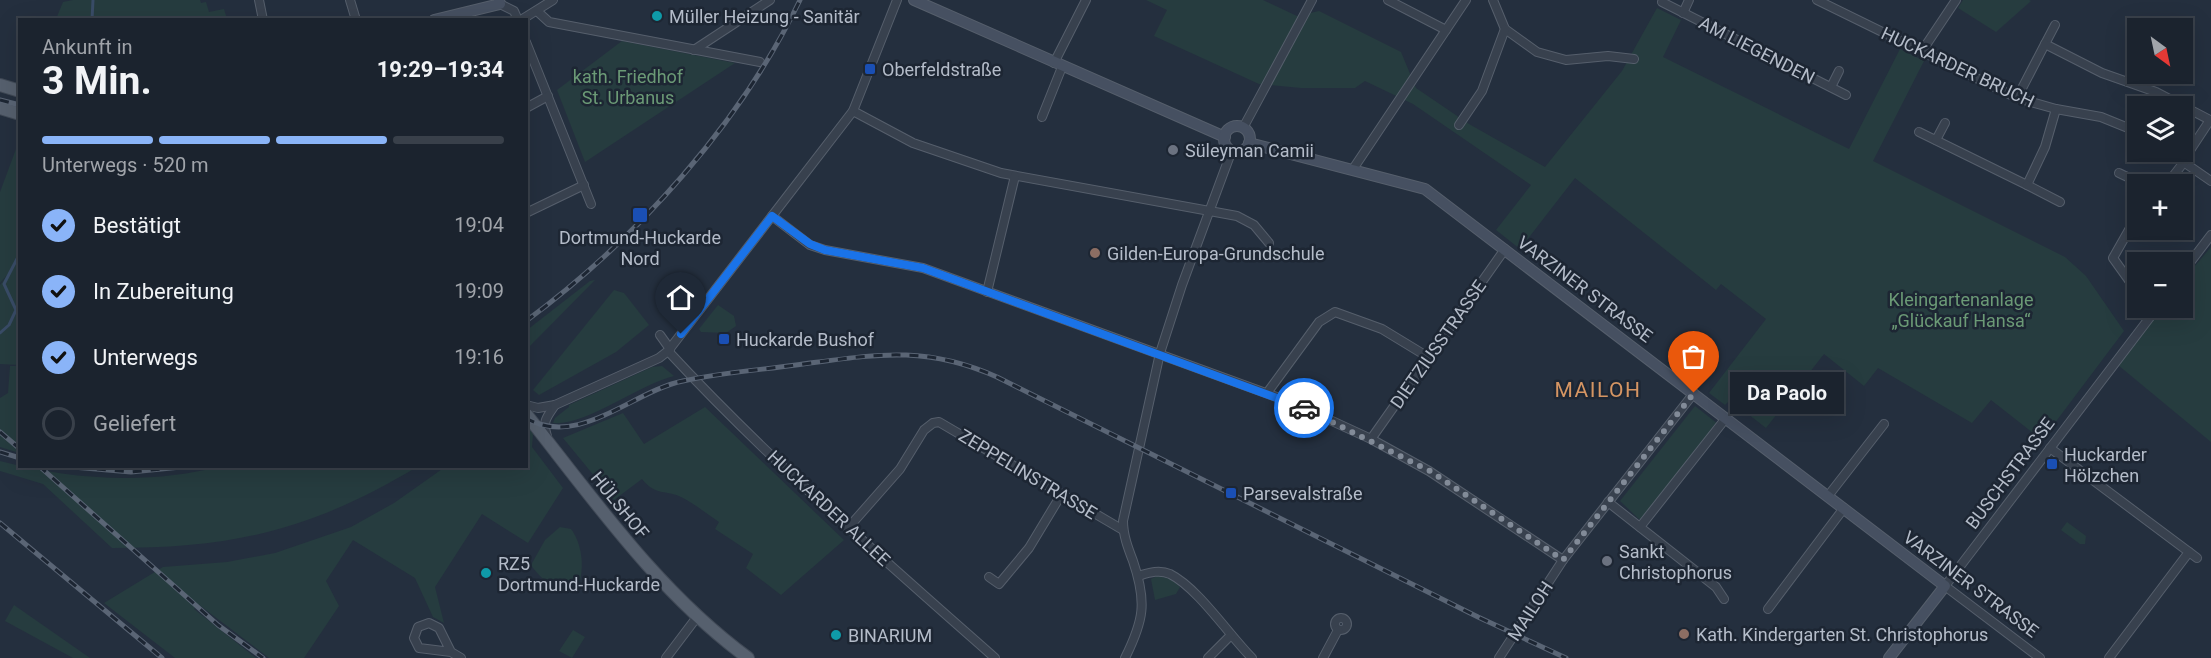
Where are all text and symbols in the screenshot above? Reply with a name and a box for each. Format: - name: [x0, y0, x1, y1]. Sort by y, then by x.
- place label: Müller Heizung - Sanitär: [669, 6, 860, 27]
- marker: Müller Heizung - Sanitär: [650, 9, 664, 23]
- street label: AM LIEGENDEN: [1696, 12, 1818, 88]
- north arrow: [2127, 18, 2193, 84]
- map controls: [2127, 18, 2193, 318]
- street label: HUCKARDER BRUCH: [1878, 22, 2038, 112]
- text: Ankunft in: [42, 35, 133, 59]
- text: 19:29–19:34: [377, 57, 504, 82]
- text: 3 Min.: [42, 58, 152, 104]
- place label: Oberfeldstraße: [882, 59, 1001, 80]
- marker: Oberfeldstraße: [863, 62, 877, 76]
- park label: kath. Friedhof St. Urbanus: [573, 66, 684, 108]
- button: layers: [2127, 96, 2193, 162]
- place label: Süleyman Camii: [1185, 140, 1314, 161]
- marker: Süleyman Camii: [1166, 143, 1180, 157]
- text: Unterwegs · 520 m: [42, 153, 209, 177]
- button: +: [2127, 174, 2193, 240]
- marker: Dortmund-Huckarde Nord: [631, 206, 649, 224]
- icon: check: [42, 209, 75, 242]
- text: Bestätigt: [93, 213, 181, 238]
- text: 19:04: [454, 213, 504, 237]
- place label: Dortmund-Huckarde Nord: [559, 227, 721, 269]
- street label: VARZINER STRASSE: [1513, 231, 1657, 347]
- place label: Gilden-Europa-Grundschule: [1107, 243, 1325, 264]
- marker: Gilden-Europa-Grundschule: [1088, 246, 1102, 260]
- button: −: [2127, 252, 2193, 318]
- pin: [655, 272, 706, 334]
- icon: check: [42, 275, 75, 308]
- street label: DIETZIUSSTRASSE: [1386, 276, 1490, 412]
- text: In Zubereitung: [93, 279, 234, 304]
- text: 19:09: [454, 279, 504, 303]
- icon: home: [664, 281, 697, 314]
- park label: Kleingartenanlage „Glückauf Hansa“: [1889, 289, 2033, 331]
- place label: Huckarde Bushof: [736, 329, 875, 350]
- pin: [1668, 331, 1719, 393]
- marker: Huckarde Bushof: [717, 332, 731, 346]
- icon: bag: [1677, 340, 1710, 373]
- icon: check: [42, 341, 75, 374]
- text: Unterwegs: [93, 345, 198, 370]
- text: 19:16: [454, 345, 504, 369]
- callout: Da Paolo: [1730, 372, 1844, 414]
- courier: [1274, 378, 1334, 438]
- district label: MAILOH: [1554, 378, 1642, 402]
- text: Da Paolo: [1747, 381, 1827, 405]
- icon: car: [1288, 392, 1321, 425]
- text: Geliefert: [93, 411, 176, 436]
- street label: BUSCHSTRASSE: [1961, 413, 2059, 533]
- street label: ZEPPELINSTRASSE: [955, 425, 1101, 523]
- place label: Huckarder Hölzchen: [2064, 444, 2147, 486]
- street label: HUCKARDER ALLEE: [763, 446, 895, 570]
- marker: Huckarder Hölzchen: [2045, 457, 2059, 471]
- street label: HÜLSHOF: [587, 467, 653, 543]
- place label: Parsevalstraße: [1243, 483, 1363, 504]
- marker: Parsevalstraße: [1224, 486, 1238, 500]
- street label: VARZINER STRASSE: [1899, 526, 2043, 642]
- place label: Sankt Christophorus: [1619, 541, 1732, 583]
- place label: RZ5 Dortmund-Huckarde: [498, 553, 660, 595]
- marker: Sankt Christophorus: [1600, 554, 1614, 568]
- marker: RZ5 Dortmund-Huckarde: [479, 566, 493, 580]
- street label: MAILOH: [1503, 577, 1557, 645]
- place label: Kath. Kindergarten St. Christophorus: [1696, 624, 1988, 645]
- place label: BINARIUM: [848, 625, 932, 646]
- marker: Kath. Kindergarten St. Christophorus: [1677, 627, 1691, 641]
- marker: BINARIUM: [829, 628, 843, 642]

